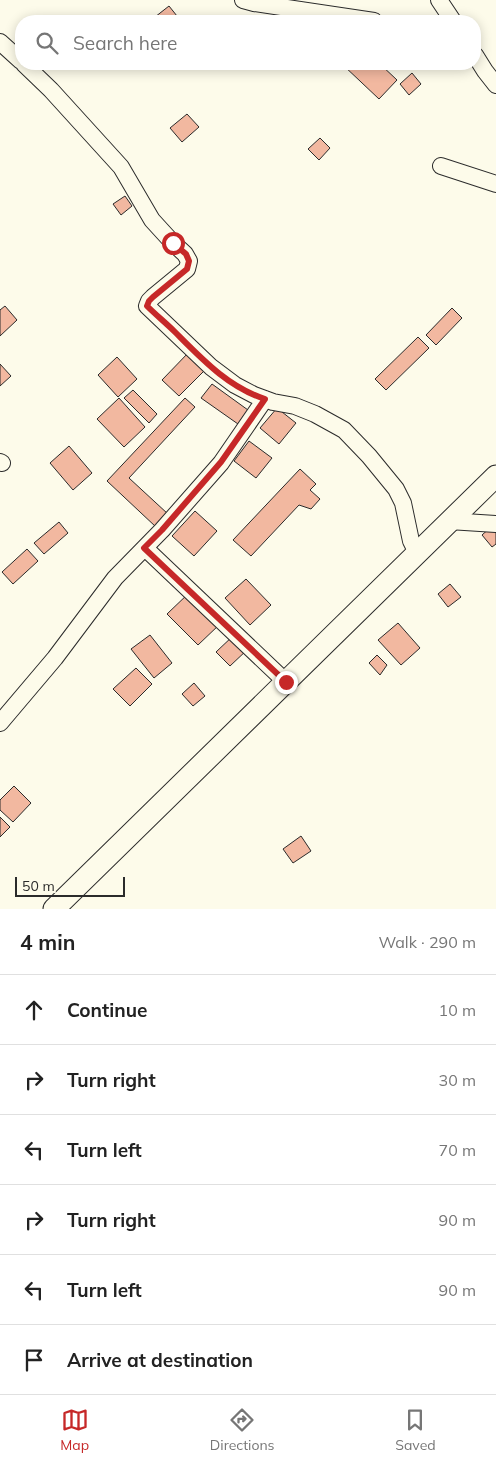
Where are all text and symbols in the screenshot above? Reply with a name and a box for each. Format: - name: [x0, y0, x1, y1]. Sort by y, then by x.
- search box: [15, 15, 481, 70]
- icon: search: [33, 29, 61, 57]
- text: Search here: [73, 31, 177, 55]
- route start: [162, 232, 185, 255]
- route end: [275, 671, 298, 694]
- scale bar: [15, 874, 125, 897]
- text: 50 m: [22, 877, 55, 895]
- text: 4 min: [20, 929, 75, 955]
- text: Walk · 290 m: [378, 932, 476, 952]
- icon: ahead: [20, 996, 48, 1024]
- text: Continue: [67, 998, 147, 1022]
- text: 10 m: [439, 1000, 476, 1020]
- icon: right: [20, 1066, 48, 1094]
- text: Turn right: [67, 1068, 156, 1092]
- text: 30 m: [439, 1070, 476, 1090]
- icon: left: [20, 1136, 48, 1164]
- text: Turn left: [67, 1138, 142, 1162]
- text: 70 m: [439, 1140, 476, 1160]
- icon: right: [20, 1206, 48, 1234]
- text: Turn right: [67, 1208, 156, 1232]
- text: 90 m: [439, 1210, 476, 1230]
- icon: left: [20, 1276, 48, 1304]
- text: Turn left: [67, 1278, 142, 1302]
- text: 90 m: [439, 1280, 476, 1300]
- icon: arrive: [20, 1346, 48, 1374]
- text: Arrive at destination: [67, 1348, 253, 1372]
- tab: Map: [60, 1406, 89, 1454]
- tab: Directions: [210, 1406, 275, 1454]
- tab: Saved: [395, 1406, 436, 1454]

